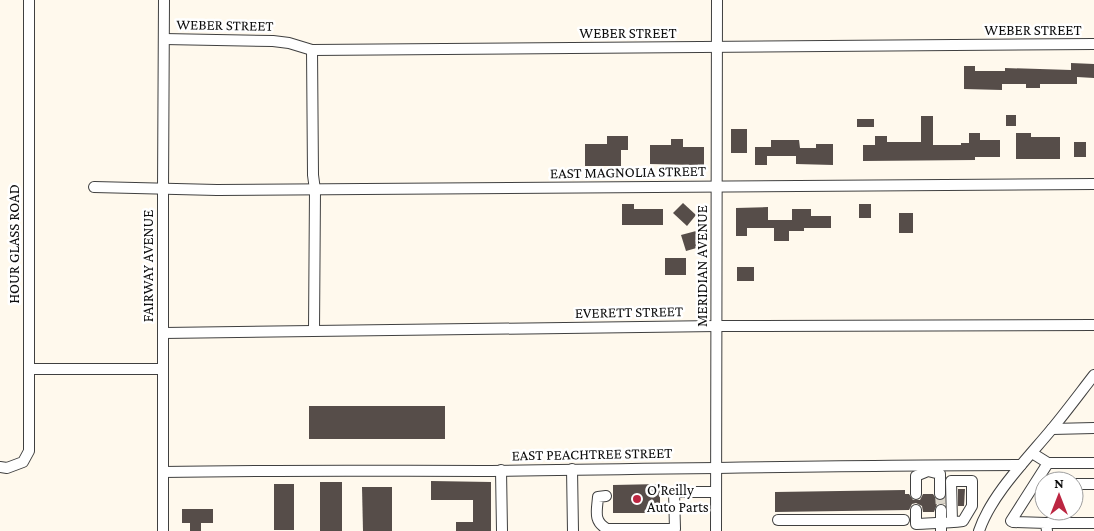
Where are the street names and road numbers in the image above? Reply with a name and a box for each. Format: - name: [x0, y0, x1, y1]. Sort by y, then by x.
- street label: WEBER STREET: [176, 16, 274, 34]
- street label: WEBER STREET: [984, 22, 1082, 38]
- street label: WEBER STREET: [579, 25, 677, 41]
- street label: EAST MAGNOLIA STREET: [550, 163, 706, 181]
- street label: HOUR GLASS ROAD: [6, 184, 22, 304]
- street label: MERIDIAN AVENUE: [694, 205, 710, 327]
- street label: FAIRWAY AVENUE: [140, 210, 156, 322]
- street label: EVERETT STREET: [575, 303, 683, 321]
- street label: EAST PEACHTREE STREET: [511, 445, 673, 463]

